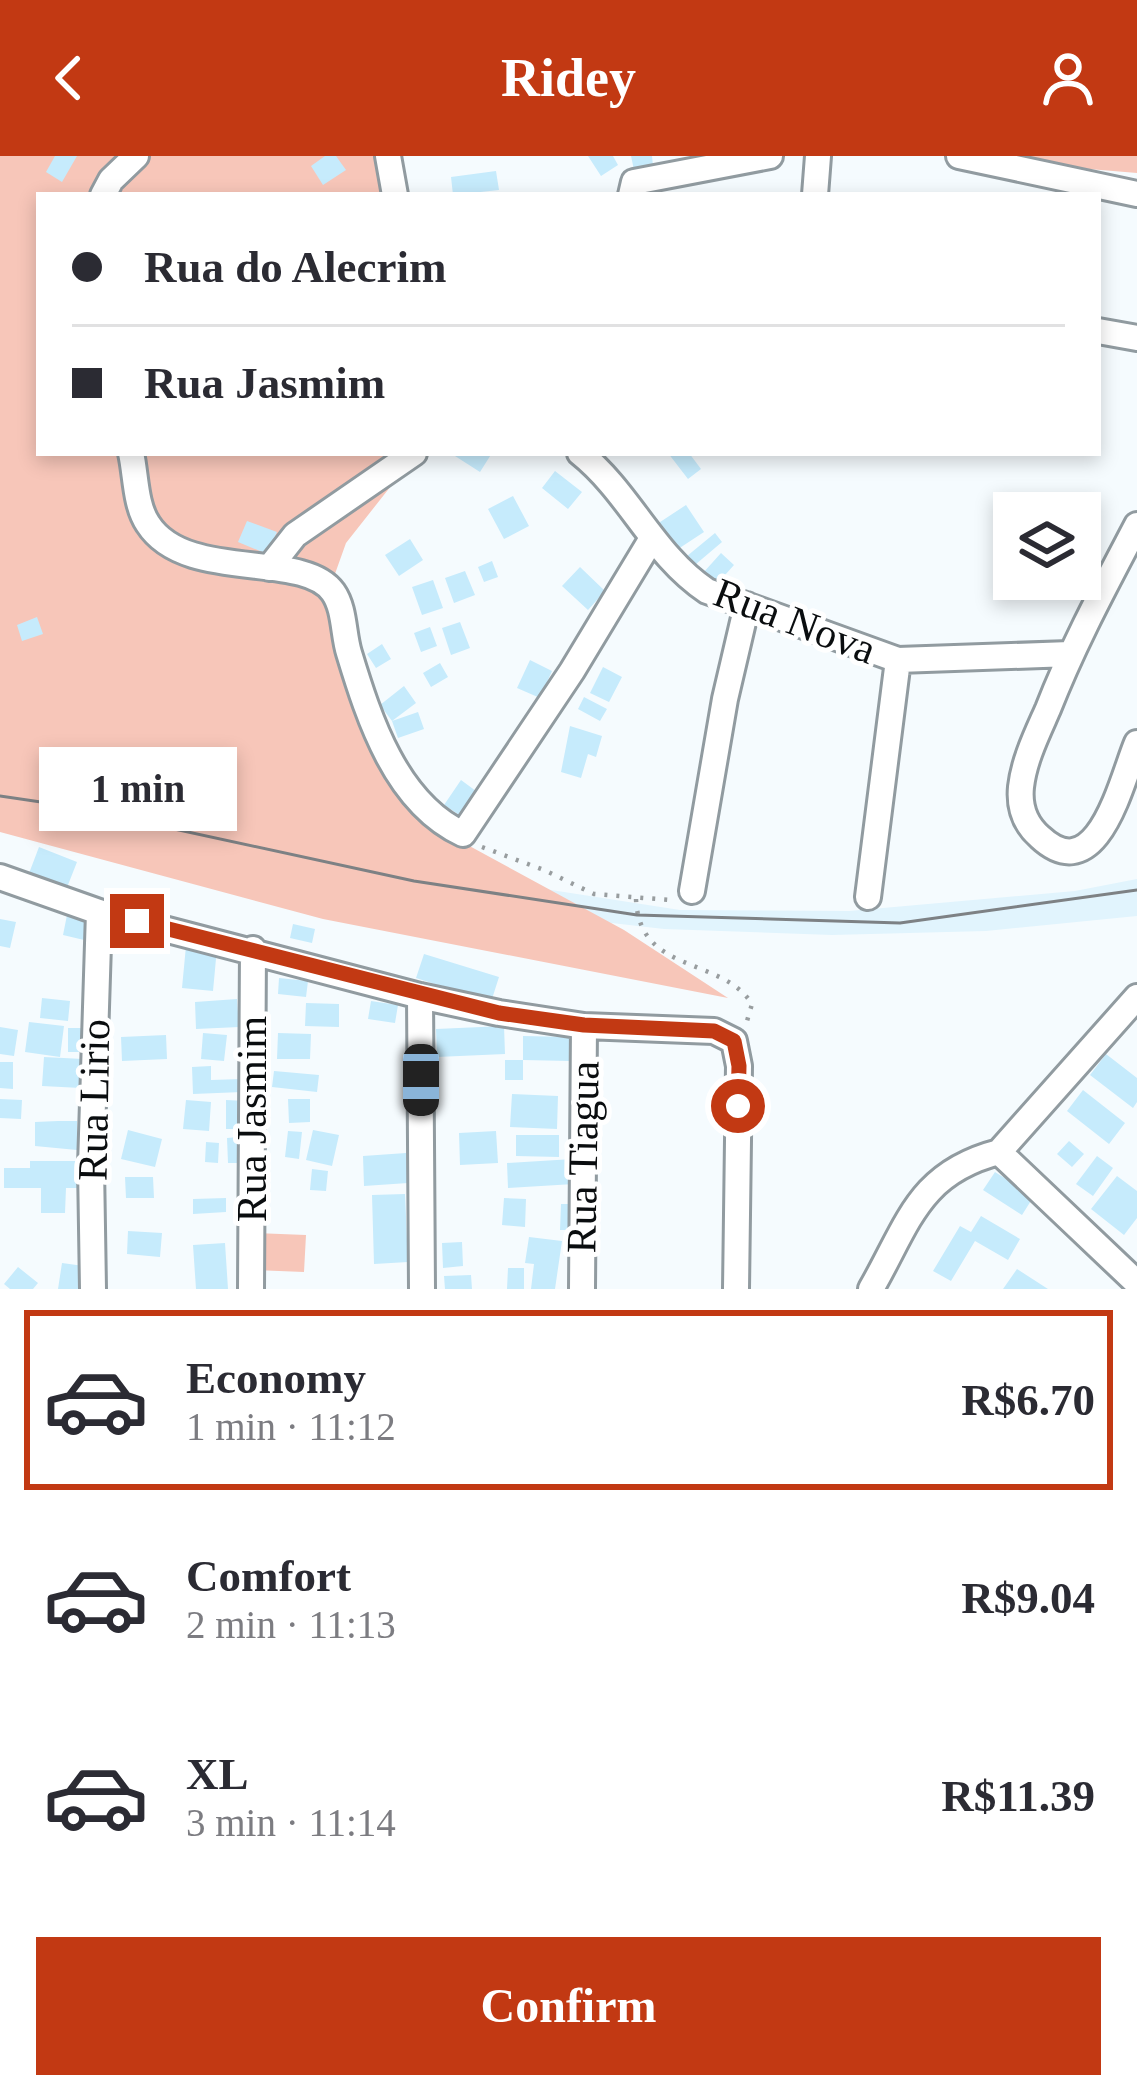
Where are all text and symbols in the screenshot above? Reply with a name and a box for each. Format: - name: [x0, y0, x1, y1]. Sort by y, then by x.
- icon: back: [36, 45, 102, 111]
- icon: person: [1035, 45, 1101, 111]
- text: Ridey: [501, 48, 636, 108]
- text: Rua do Alecrim: [144, 242, 446, 292]
- text: Rua Jasmim: [144, 358, 385, 408]
- map controls: [993, 492, 1101, 600]
- button: layers: [993, 492, 1101, 600]
- street label: Rua Nova: [708, 569, 883, 673]
- callout: 1 min: [38, 747, 236, 831]
- text: 1 min: [91, 767, 185, 810]
- route end: [110, 894, 164, 948]
- street label: Rua Jasmim: [229, 1015, 275, 1222]
- street label: Rua Lirio: [70, 1019, 118, 1181]
- car: [403, 1044, 439, 1116]
- street label: Rua Tiagua: [558, 1060, 608, 1254]
- route start: [711, 1079, 765, 1133]
- icon: car: [42, 1346, 150, 1454]
- text: Economy: [186, 1353, 366, 1403]
- text: R$6.70: [961, 1375, 1095, 1425]
- text: 1 min · 11:12: [186, 1405, 396, 1448]
- icon: car: [42, 1544, 150, 1652]
- text: Comfort: [186, 1551, 351, 1601]
- text: R$9.04: [961, 1573, 1095, 1623]
- text: 2 min · 11:13: [186, 1603, 396, 1646]
- icon: car: [42, 1742, 150, 1850]
- text: XL: [186, 1749, 249, 1799]
- text: R$11.39: [941, 1771, 1095, 1821]
- text: 3 min · 11:14: [186, 1801, 396, 1844]
- button: Confirm: [36, 1937, 1101, 2075]

